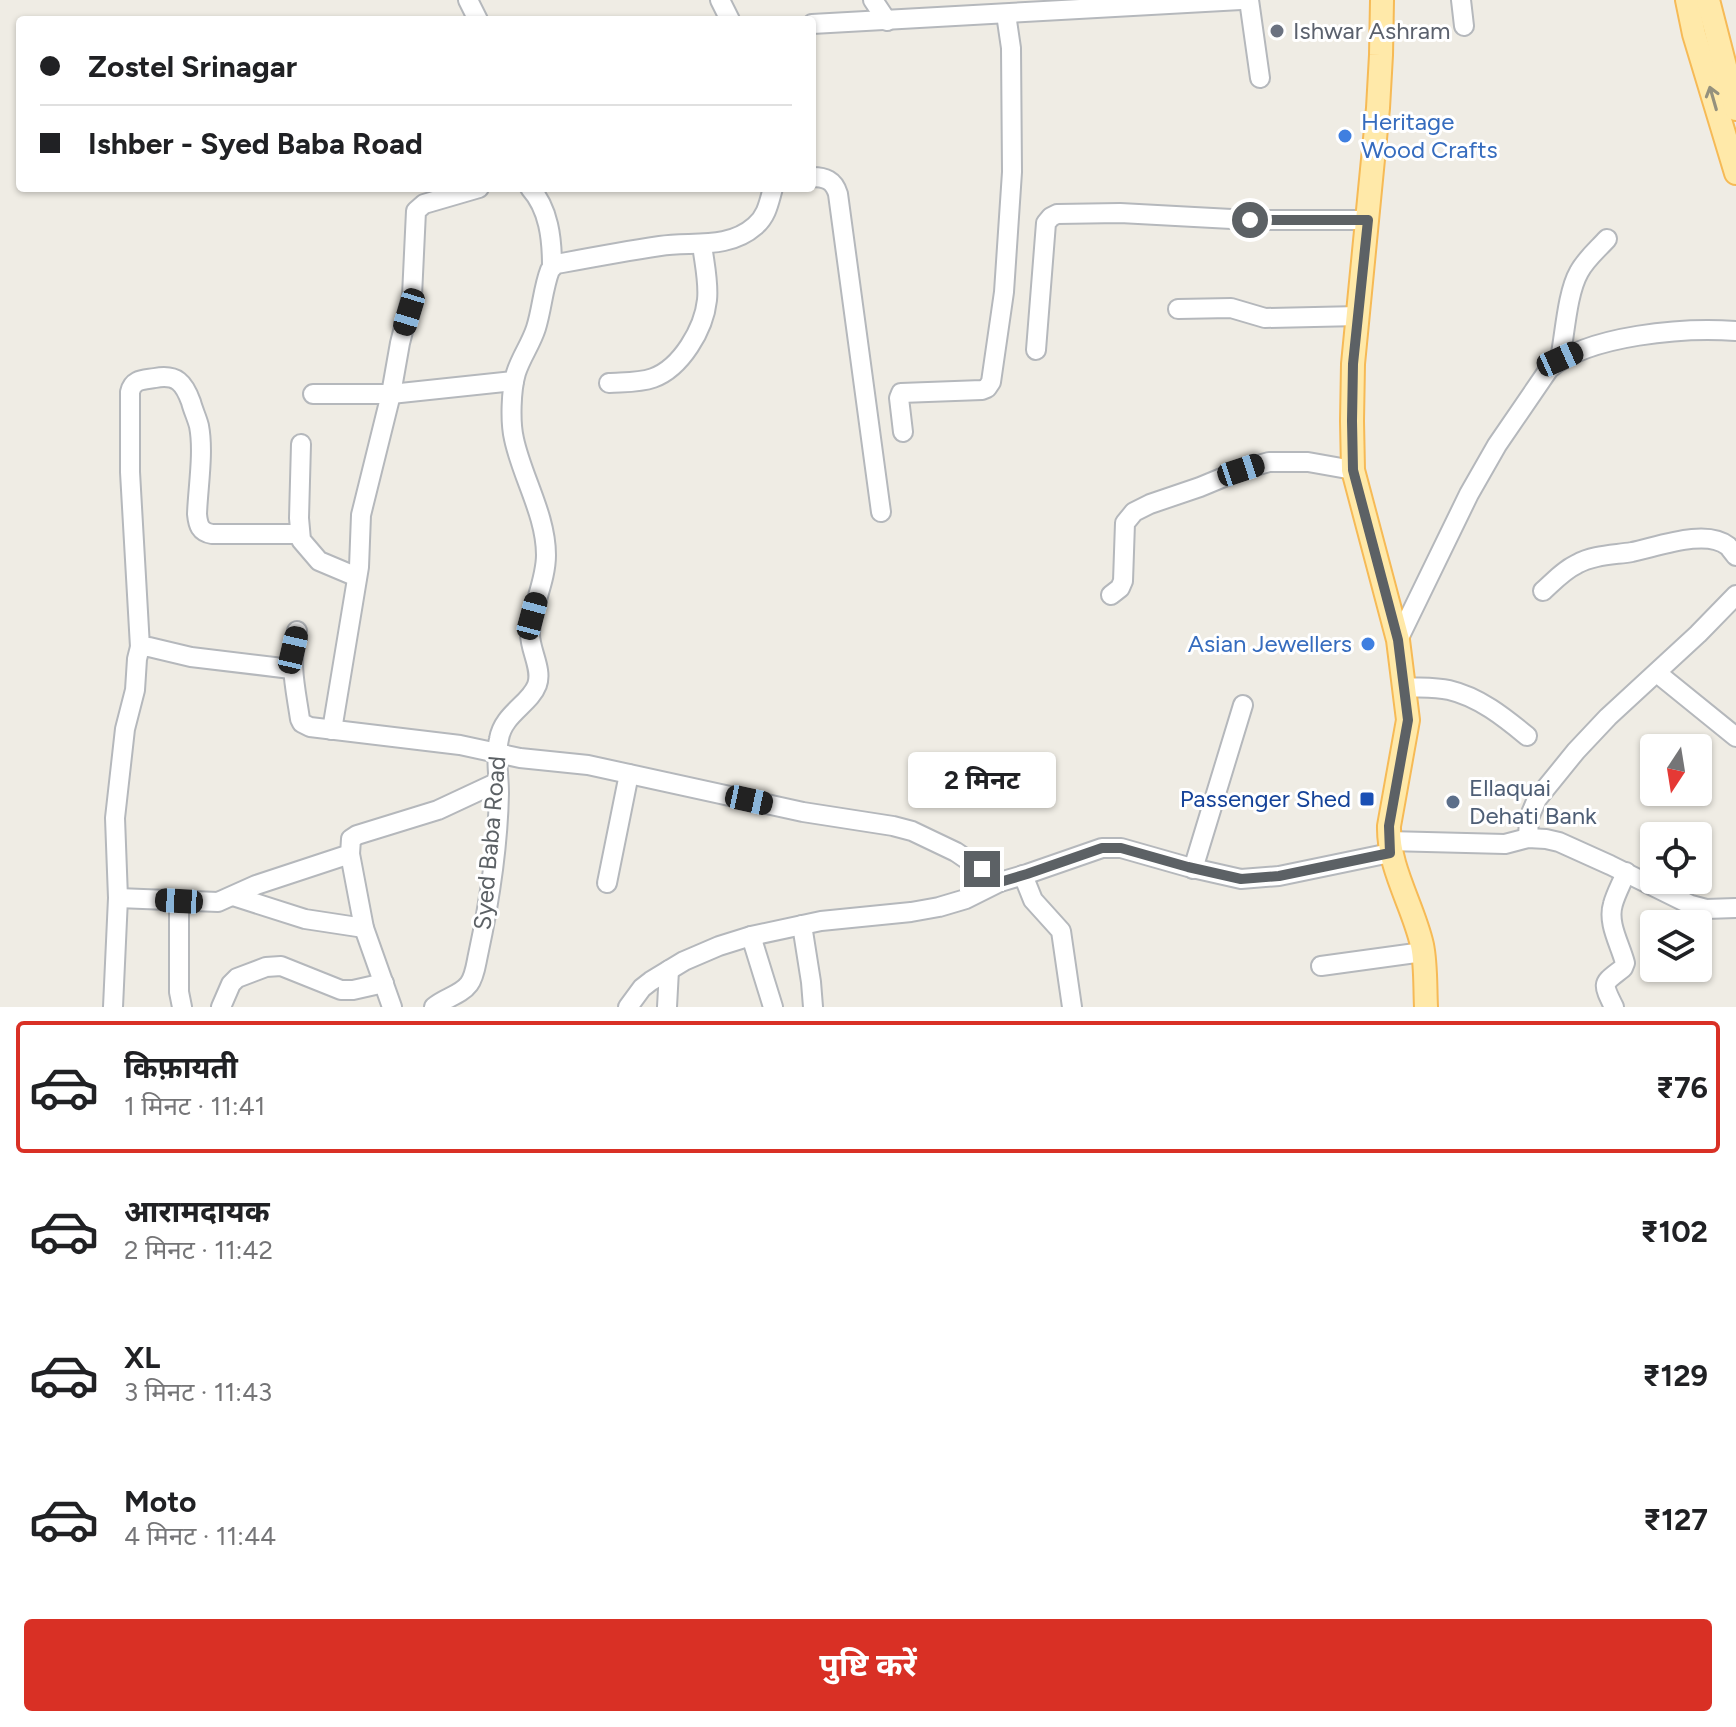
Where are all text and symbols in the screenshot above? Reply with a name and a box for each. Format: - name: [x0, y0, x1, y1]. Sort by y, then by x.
- place label: Ishwar Ashram: [1293, 16, 1450, 45]
- marker: Ishwar Ashram: [1268, 22, 1286, 40]
- text: Zostel Srinagar: [88, 48, 297, 85]
- one-way arrow: [1705, 86, 1720, 112]
- place label: Heritage Wood Crafts: [1361, 107, 1498, 164]
- text: Ishber - Syed Baba Road: [88, 125, 423, 162]
- marker: Heritage Wood Crafts: [1336, 127, 1354, 145]
- route start: [1232, 202, 1268, 238]
- car: [391, 286, 427, 338]
- car: [1533, 338, 1587, 380]
- car: [1214, 451, 1268, 489]
- car: [514, 590, 550, 642]
- car: [276, 624, 310, 676]
- place label: Asian Jewellers: [1188, 629, 1352, 658]
- marker: Asian Jewellers: [1359, 635, 1377, 653]
- north arrow: [1640, 734, 1712, 806]
- map controls: [1640, 734, 1712, 982]
- callout: 2 मिनट: [908, 753, 1056, 809]
- street label: Syed Baba Road: [467, 755, 512, 931]
- text: 2 मिनट: [944, 764, 1020, 796]
- place label: Ellaquai Dehati Bank: [1469, 773, 1597, 830]
- car: [723, 783, 775, 817]
- place label: Passenger Shed: [1180, 784, 1351, 813]
- marker: Passenger Shed: [1358, 790, 1376, 808]
- marker: Ellaquai Dehati Bank: [1444, 793, 1462, 811]
- button: locate: [1640, 822, 1712, 894]
- route end: [964, 851, 1000, 887]
- car: [154, 888, 204, 914]
- button: layers: [1640, 910, 1712, 982]
- text: किफ़ायती: [124, 1049, 238, 1086]
- icon: car: [28, 1051, 100, 1123]
- text: ₹76: [1656, 1069, 1708, 1106]
- text: 1 मिनट · 11:41: [124, 1090, 265, 1122]
- text: आरामदायक: [124, 1193, 270, 1230]
- icon: car: [28, 1195, 100, 1267]
- text: ₹102: [1641, 1213, 1708, 1250]
- text: 2 मिनट · 11:42: [124, 1234, 273, 1266]
- icon: car: [28, 1339, 100, 1411]
- text: XL: [124, 1339, 160, 1376]
- text: ₹129: [1643, 1357, 1708, 1394]
- text: 3 मिनट · 11:43: [124, 1376, 272, 1408]
- icon: car: [28, 1483, 100, 1555]
- text: Moto: [124, 1483, 196, 1520]
- text: ₹127: [1643, 1501, 1708, 1538]
- text: 4 मिनट · 11:44: [124, 1520, 276, 1552]
- button: पुष्टि करें: [24, 1619, 1712, 1711]

